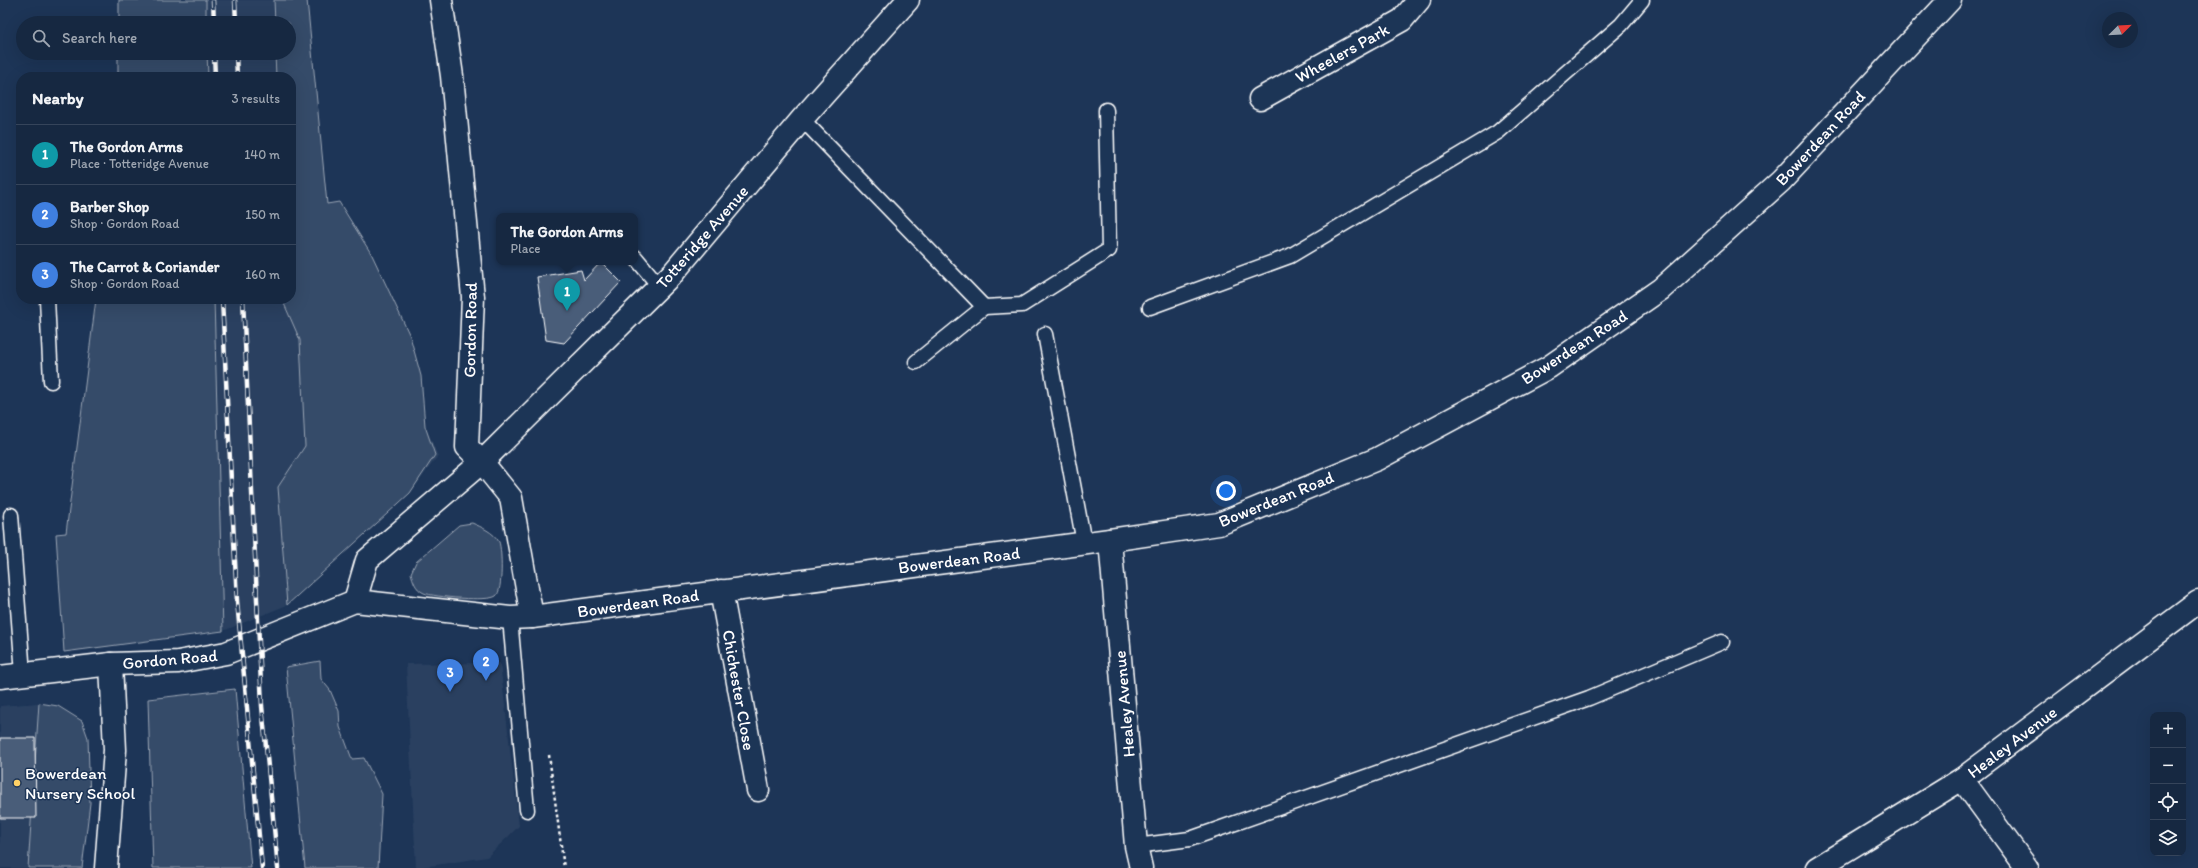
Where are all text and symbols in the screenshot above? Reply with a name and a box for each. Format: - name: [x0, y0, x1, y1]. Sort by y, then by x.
- north arrow: [2102, 12, 2138, 48]
- search box: [16, 16, 296, 60]
- street label: Wheelers Park: [1292, 19, 1393, 87]
- icon: search: [30, 27, 52, 49]
- text: Search here: [62, 29, 137, 47]
- street label: Bowerdean Road: [1771, 86, 1869, 190]
- text: Nearby: [32, 88, 84, 108]
- text: 3 results: [231, 91, 280, 106]
- text: The Gordon Arms: [70, 138, 183, 156]
- text: 1: [42, 147, 48, 162]
- text: 140 m: [244, 147, 280, 162]
- text: Place · Totteridge Avenue: [70, 156, 209, 171]
- street label: Totteridge Avenue: [652, 181, 752, 293]
- text: Barber Shop: [70, 198, 149, 216]
- text: 2: [42, 207, 48, 222]
- text: 150 m: [245, 207, 280, 222]
- popup: [496, 213, 638, 265]
- text: Shop · Gordon Road: [70, 216, 179, 231]
- text: The Gordon Arms: [511, 223, 623, 241]
- text: Place: [511, 241, 541, 256]
- text: The Carrot & Coriander: [70, 258, 219, 276]
- text: 3: [41, 267, 49, 282]
- text: 160 m: [245, 267, 280, 282]
- text: Shop · Gordon Road: [70, 276, 179, 291]
- pin: 1: [554, 278, 580, 311]
- street label: Gordon Road: [459, 281, 481, 378]
- street label: Bowerdean Road: [1517, 305, 1631, 389]
- street label: Bowerdean Road: [1216, 467, 1336, 531]
- your location: [1216, 481, 1236, 501]
- street label: Bowerdean Road: [897, 543, 1021, 577]
- street label: Bowerdean Road: [576, 585, 700, 621]
- street label: Chichester Close: [719, 628, 759, 752]
- street label: Gordon Road: [122, 645, 219, 673]
- pin: 2: [473, 648, 499, 681]
- street label: Healey Avenue: [1109, 650, 1139, 758]
- pin: 3: [437, 659, 463, 692]
- street label: Healey Avenue: [1963, 702, 2061, 782]
- map controls: [2150, 712, 2186, 856]
- button: +: [2150, 712, 2186, 748]
- button: −: [2150, 748, 2186, 784]
- place label: Bowerdean Nursery School: [25, 763, 135, 803]
- marker: Bowerdean Nursery School: [12, 778, 22, 788]
- button: locate: [2150, 784, 2186, 820]
- button: layers: [2150, 820, 2186, 856]

